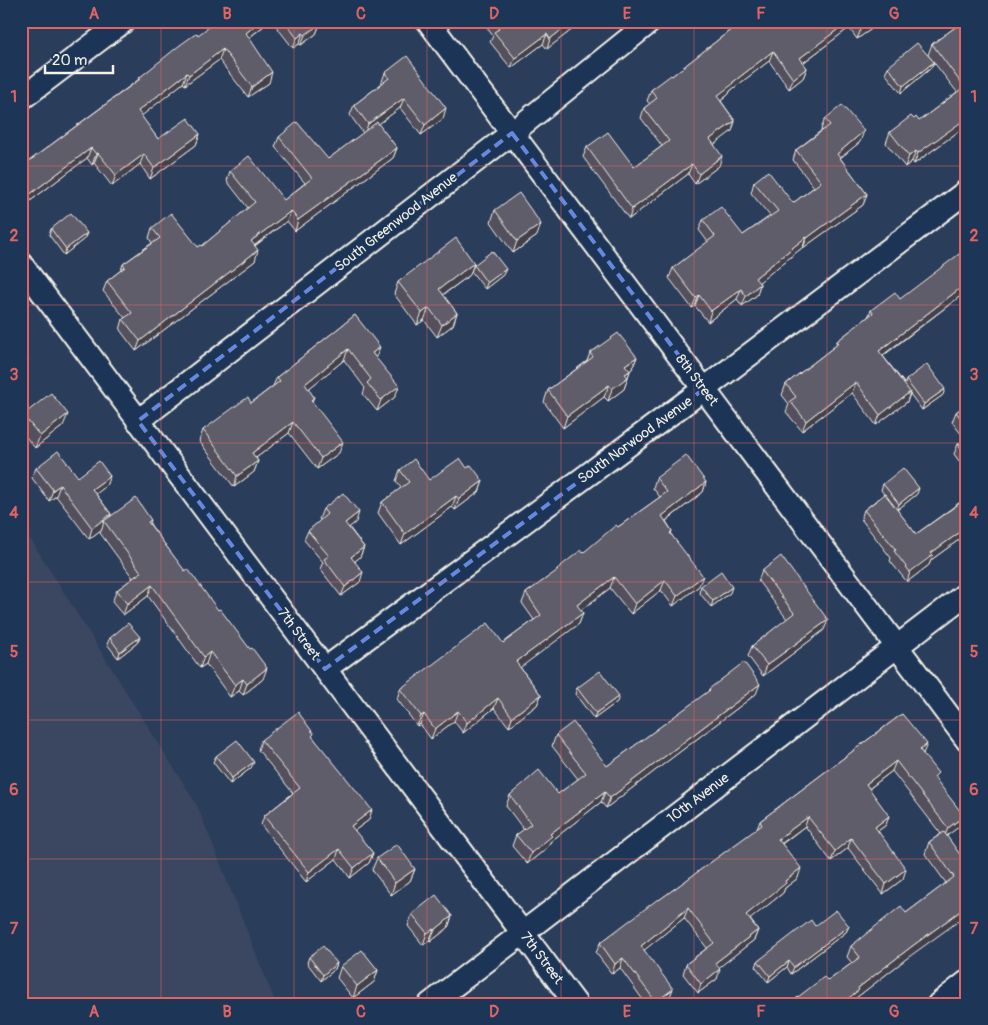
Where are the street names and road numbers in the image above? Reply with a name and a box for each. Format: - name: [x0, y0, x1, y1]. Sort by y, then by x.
- street label: South Greenwood Avenue: [331, 169, 461, 275]
- street label: 8th Street: [672, 351, 722, 409]
- street label: South Norwood Avenue: [574, 393, 696, 487]
- street label: 7th Street: [274, 605, 324, 664]
- street label: 10th Avenue: [664, 769, 732, 827]
- street label: 7th Street: [517, 929, 567, 988]

